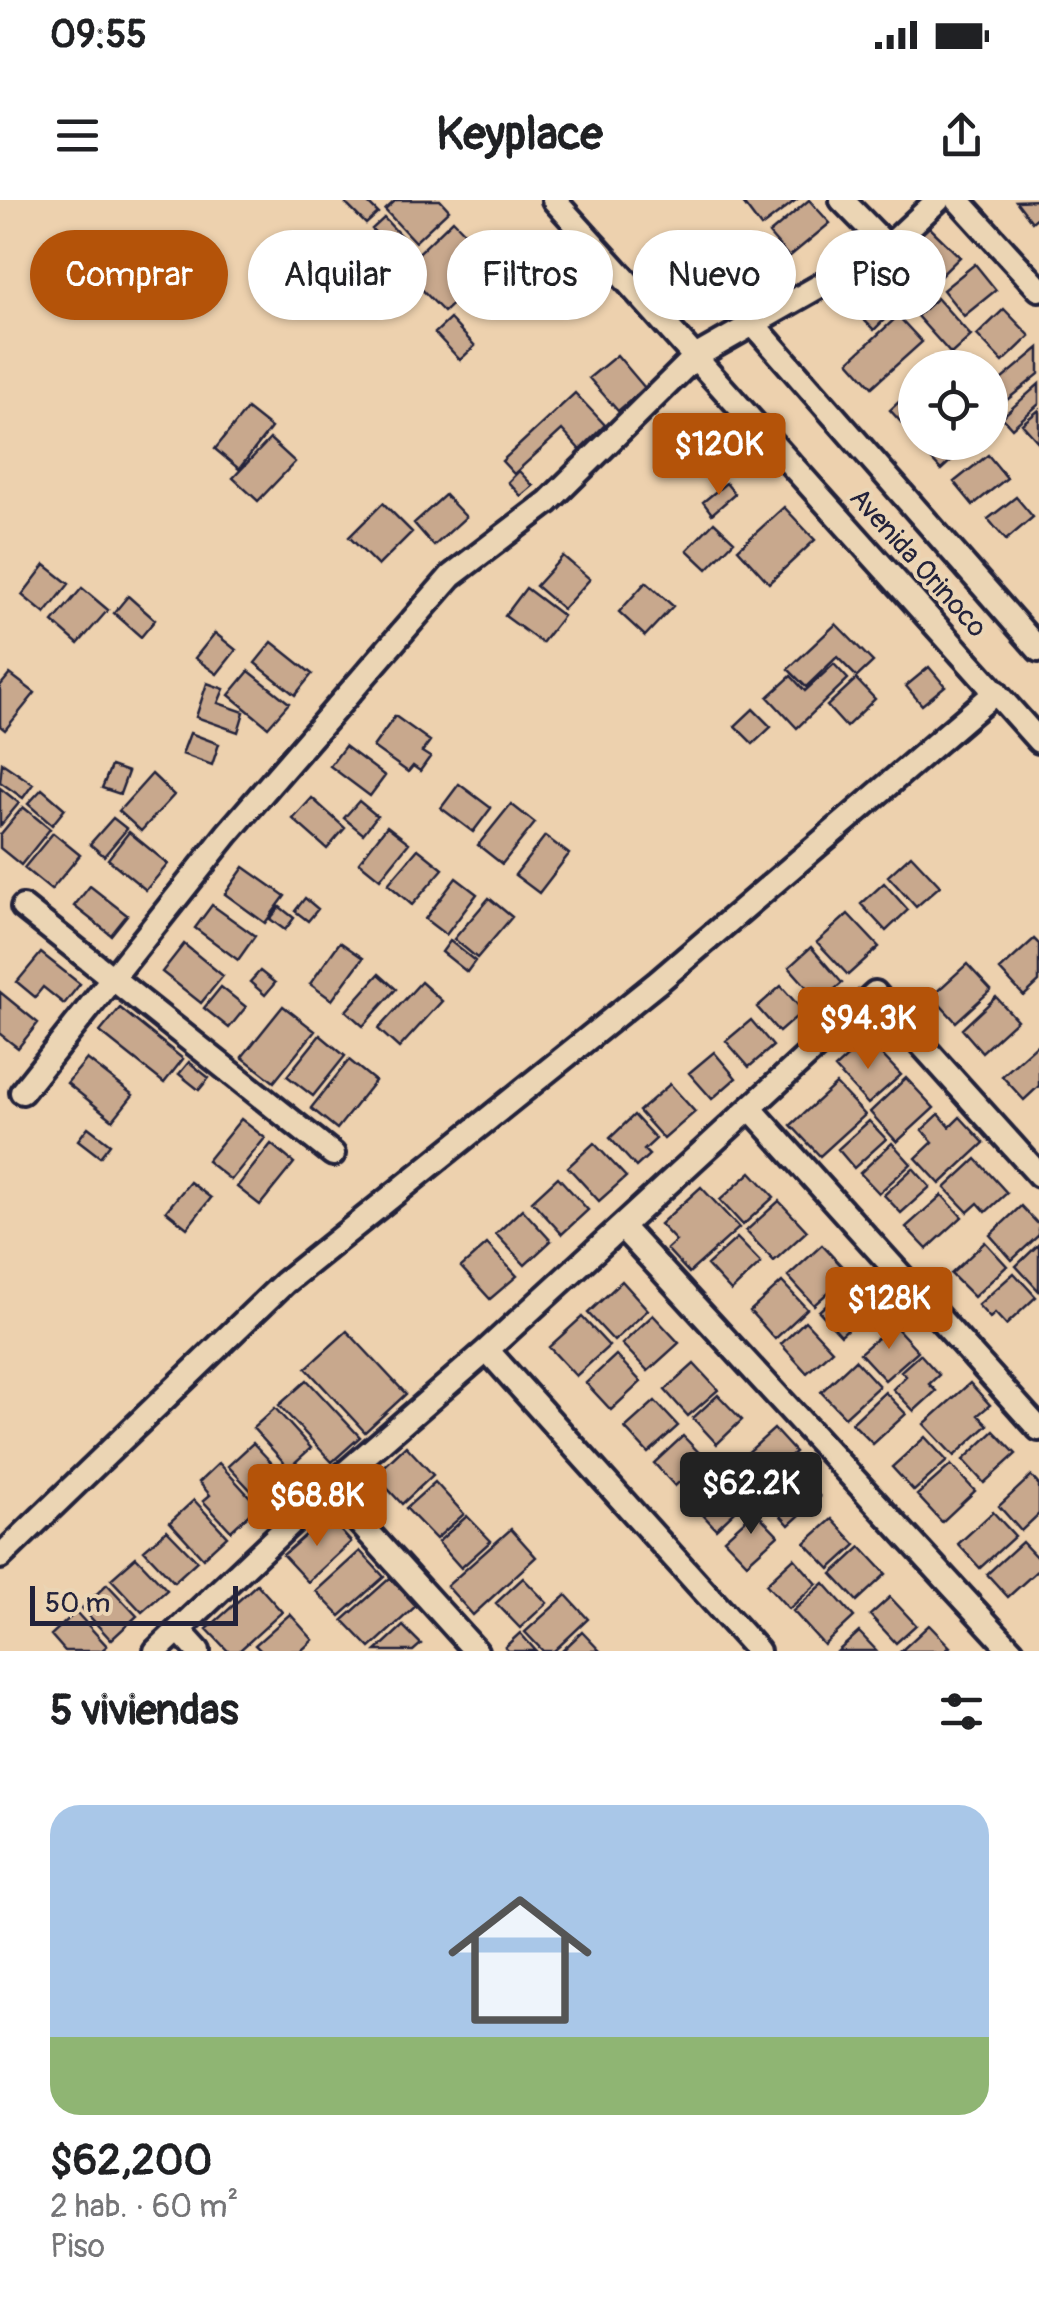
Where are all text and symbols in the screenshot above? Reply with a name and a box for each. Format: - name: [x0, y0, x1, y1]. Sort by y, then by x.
- text: 09:55: [50, 11, 147, 59]
- text: Keyplace: [436, 107, 603, 163]
- icon: menu: [50, 108, 105, 163]
- icon: share: [934, 108, 989, 163]
- chip: Comprar: [30, 230, 228, 320]
- chip: Alquilar: [248, 230, 427, 320]
- chip: Filtros: [447, 230, 613, 320]
- chip: Nuevo: [633, 230, 796, 320]
- chip: Piso: [816, 230, 946, 320]
- map controls: [898, 350, 1008, 460]
- button: locate: [898, 350, 1008, 460]
- pin: $120K: [649, 413, 789, 498]
- text: $120K: [675, 425, 763, 465]
- street label: Avenida Orinoco: [842, 481, 994, 645]
- pin: $94.3K: [787, 987, 949, 1072]
- text: $94.3K: [820, 999, 916, 1039]
- pin: $128K: [819, 1267, 959, 1352]
- text: $128K: [847, 1279, 931, 1319]
- pin: $62.2K: [670, 1452, 832, 1537]
- pin: $68.8K: [236, 1464, 398, 1549]
- text: $62.2K: [702, 1464, 800, 1504]
- text: $68.8K: [270, 1476, 364, 1516]
- scale bar: [30, 1581, 238, 1626]
- text: 50 m: [45, 1586, 110, 1621]
- icon: filters: [934, 1684, 989, 1739]
- text: 5 viviendas: [50, 1685, 238, 1737]
- icon: home: [430, 1870, 610, 2050]
- text: $62,200: [50, 2135, 212, 2187]
- text: 2 hab. · 60 m²: [50, 2187, 238, 2227]
- text: Piso: [50, 2227, 105, 2267]

